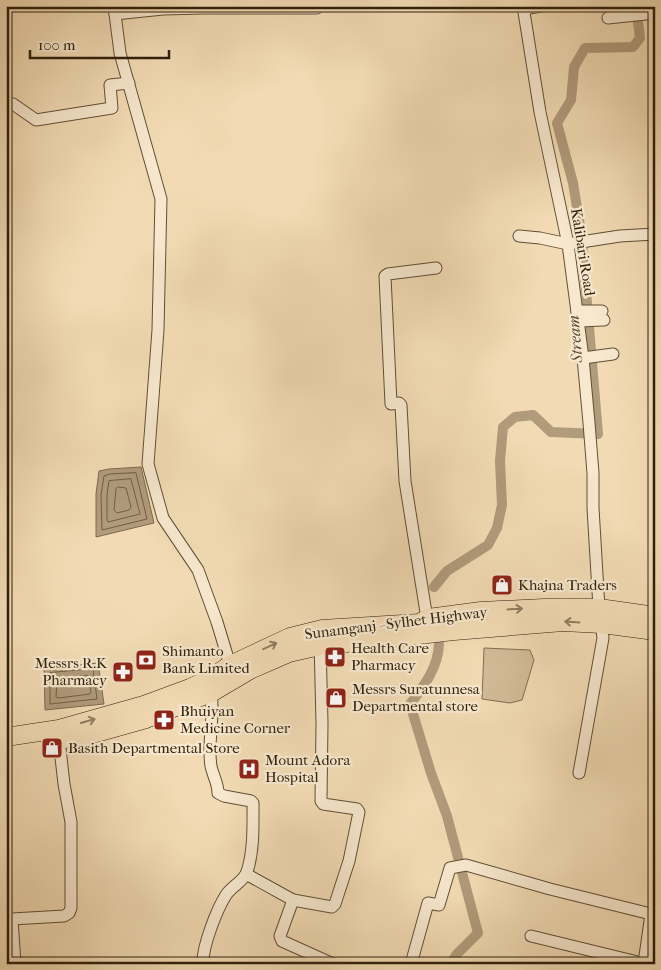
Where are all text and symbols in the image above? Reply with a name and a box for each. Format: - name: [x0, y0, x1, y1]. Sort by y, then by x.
- scale bar: [30, 28, 169, 60]
- text: 100 m: [38, 36, 76, 54]
- street label: Kalibari Road: [567, 207, 599, 298]
- water label: Stream: [563, 314, 587, 365]
- shop icon: Khajna Traders: [490, 573, 514, 597]
- place label: Khajna Traders: [518, 576, 617, 594]
- street label: Sunamganj - Sylhet Highway: [304, 603, 489, 643]
- one-way arrow: [507, 605, 523, 614]
- one-way arrow: [564, 618, 580, 627]
- place label: Health Care Pharmacy: [351, 639, 429, 674]
- one-way arrow: [262, 640, 277, 650]
- place label: Shimanto Bank Limited: [162, 642, 250, 677]
- pharmacy icon: Health Care Pharmacy: [323, 645, 347, 669]
- bank icon: Shimanto Bank Limited: [134, 648, 158, 672]
- place label: Messrs R.K Pharmacy: [35, 654, 108, 689]
- pharmacy icon: Messrs R.K Pharmacy: [111, 660, 135, 684]
- place label: Messrs Suratunnesa Departmental store: [352, 680, 481, 715]
- shop icon: Messrs Suratunnesa Departmental store: [324, 686, 348, 710]
- place label: Bhuiyan Medicine Corner: [180, 702, 291, 737]
- pharmacy icon: Bhuiyan Medicine Corner: [152, 708, 176, 732]
- one-way arrow: [80, 716, 96, 725]
- shop icon: Basith Departmental Store: [40, 736, 64, 760]
- place label: Basith Departmental Store: [68, 739, 240, 757]
- place label: Mount Adora Hospital: [265, 751, 351, 786]
- hospital icon: Mount Adora Hospital: [237, 757, 261, 781]

